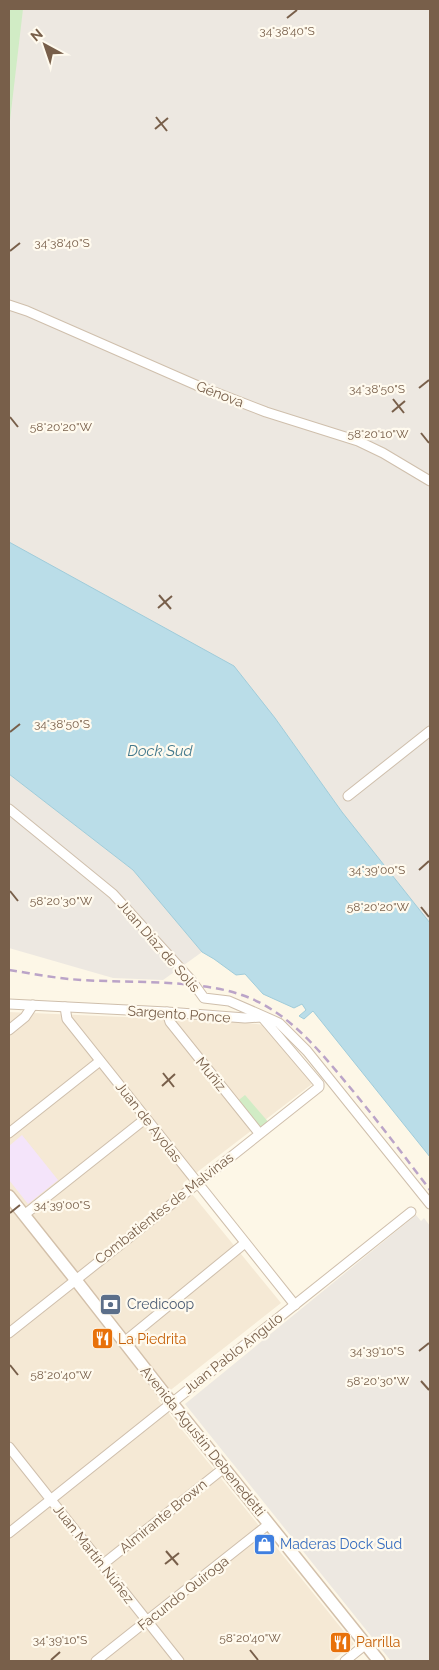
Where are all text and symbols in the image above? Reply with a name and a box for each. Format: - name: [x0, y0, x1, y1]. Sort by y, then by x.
- north arrow: [20, 20, 70, 70]
- text: 34°38'40"S: [259, 24, 315, 38]
- text: N: [27, 25, 46, 45]
- text: 34°38'40"S: [34, 236, 90, 250]
- street label: Génova: [194, 378, 246, 410]
- text: 34°38'50"S: [349, 382, 405, 396]
- text: 58°20'20"W: [30, 420, 93, 434]
- text: 58°20'10"W: [347, 427, 409, 441]
- text: 34°38'50"S: [34, 717, 90, 731]
- water label: Dock Sud: [128, 742, 193, 760]
- text: 34°39'00"S: [349, 863, 405, 877]
- text: 58°20'30"W: [30, 894, 93, 908]
- street label: Juan Díaz de Solís: [115, 897, 203, 995]
- text: 58°20'20"W: [347, 900, 410, 914]
- street label: Sargento Ponce: [127, 1002, 231, 1026]
- street label: Muñiz: [193, 1054, 229, 1094]
- street label: Juan de Ayolas: [113, 1079, 185, 1165]
- street label: Combatientes de Malvinas: [92, 1149, 237, 1267]
- text: 34°39'00"S: [34, 1198, 90, 1212]
- bank icon: Credicoop: [99, 1292, 123, 1316]
- place label: Credicoop: [127, 1296, 195, 1312]
- street label: Juan Pablo Angulo: [180, 1309, 286, 1397]
- restaurant icon: La Piedrita: [90, 1327, 114, 1351]
- place label: La Piedrita: [118, 1331, 186, 1347]
- text: 34°39'10"S: [350, 1344, 404, 1358]
- street label: Avenida Agustín Debenedetti: [138, 1363, 268, 1519]
- text: 58°20'40"W: [30, 1368, 92, 1382]
- text: 58°20'30"W: [347, 1374, 410, 1388]
- street label: Almirante Brown: [116, 1476, 210, 1556]
- street label: Juan Martín Núñez: [50, 1501, 138, 1607]
- shop icon: Maderas Dock Sud: [252, 1532, 276, 1556]
- place label: Maderas Dock Sud: [280, 1536, 402, 1552]
- street label: Facundo Quiroga: [134, 1553, 232, 1633]
- restaurant icon: Parrilla: [328, 1630, 352, 1654]
- text: 58°20'40"W: [219, 1631, 281, 1645]
- text: 34°39'10"S: [33, 1633, 87, 1647]
- place label: Parrilla: [356, 1634, 400, 1650]

